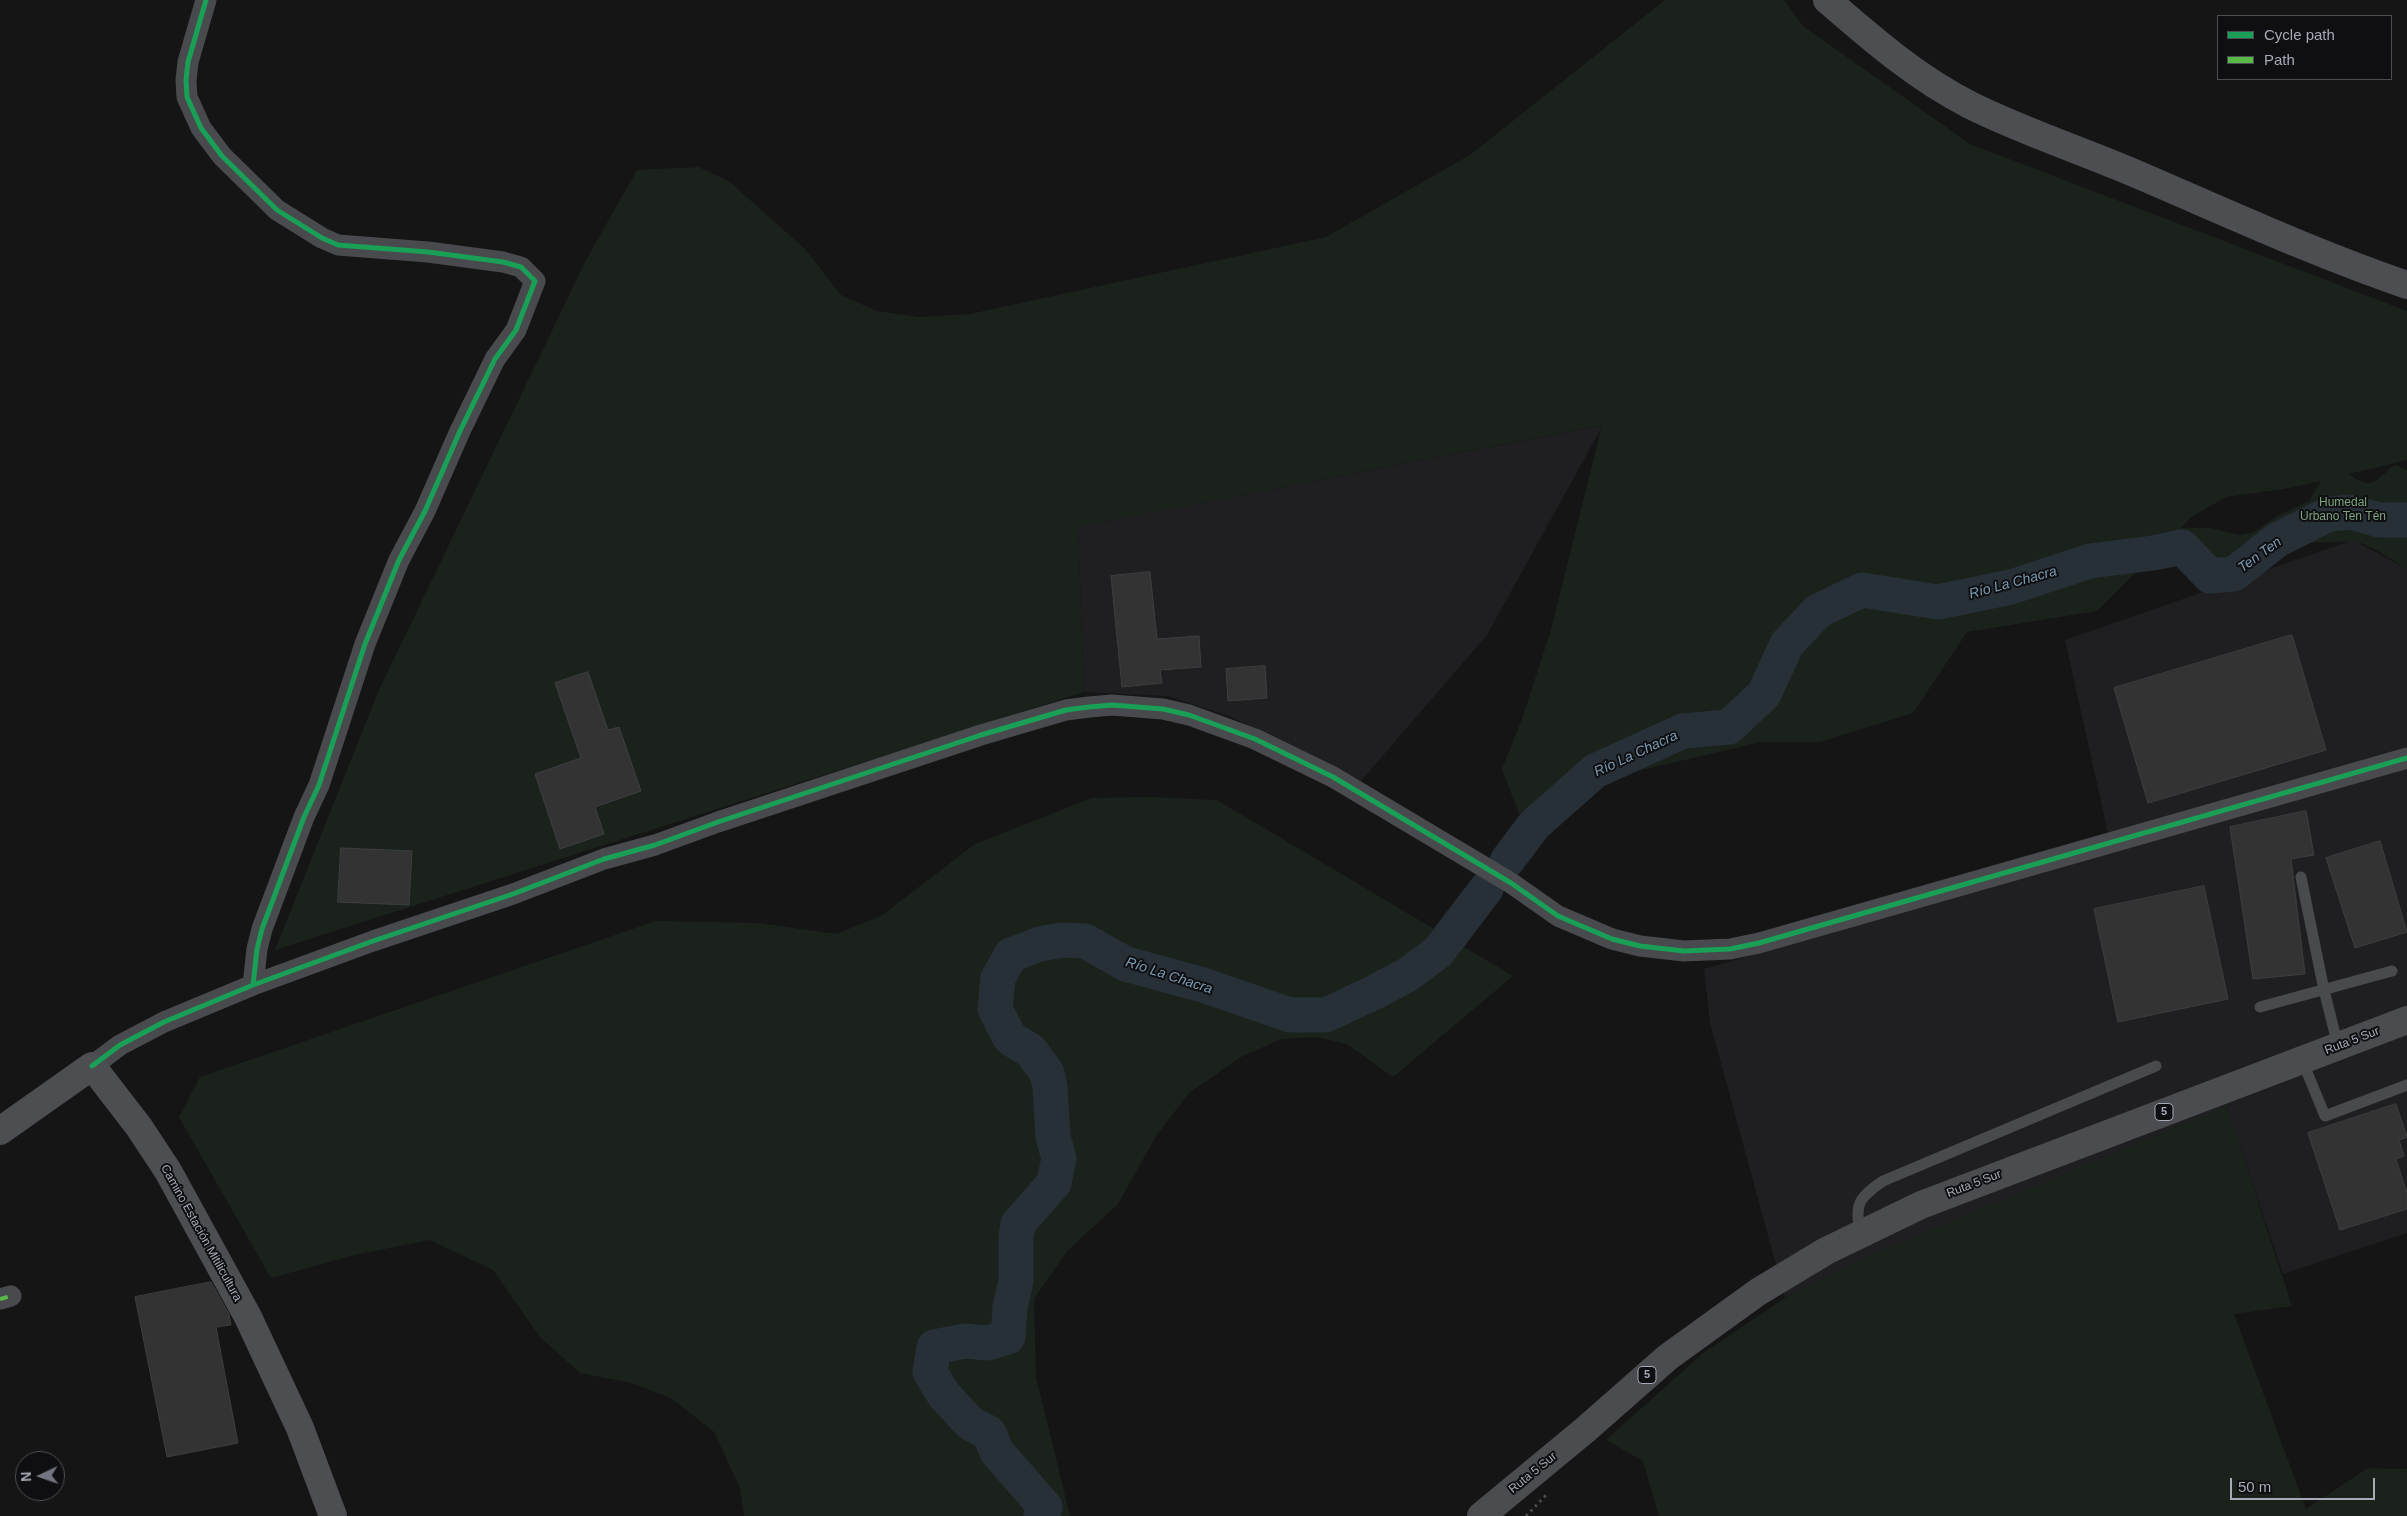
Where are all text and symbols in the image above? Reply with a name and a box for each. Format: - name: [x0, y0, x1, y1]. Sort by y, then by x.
- legend: [2217, 15, 2392, 80]
- text: Cycle path: [2264, 26, 2335, 43]
- text: Path: [2264, 51, 2295, 68]
- park label: Humedal Urbano Ten Tén: [2300, 496, 2386, 524]
- water label: Ten Ten: [2235, 534, 2285, 576]
- water label: Río La Chacra: [1967, 563, 2059, 603]
- water label: Río La Chacra: [1592, 727, 1680, 781]
- water label: Río La Chacra: [1123, 954, 1215, 998]
- street label: Ruta 5 Sur: [2323, 1024, 2381, 1058]
- road number: 5: [2155, 1104, 2173, 1120]
- street label: Camino Estación Mitilicultura: [157, 1162, 245, 1304]
- street label: Ruta 5 Sur: [1945, 1167, 2003, 1201]
- road number: 5: [1638, 1366, 1656, 1384]
- street label: Ruta 5 Sur: [1506, 1449, 1560, 1497]
- north arrow: [15, 1451, 65, 1501]
- scale bar: [2232, 1468, 2377, 1500]
- text: N: [18, 1471, 34, 1482]
- text: 50 m: [2238, 1478, 2271, 1495]

